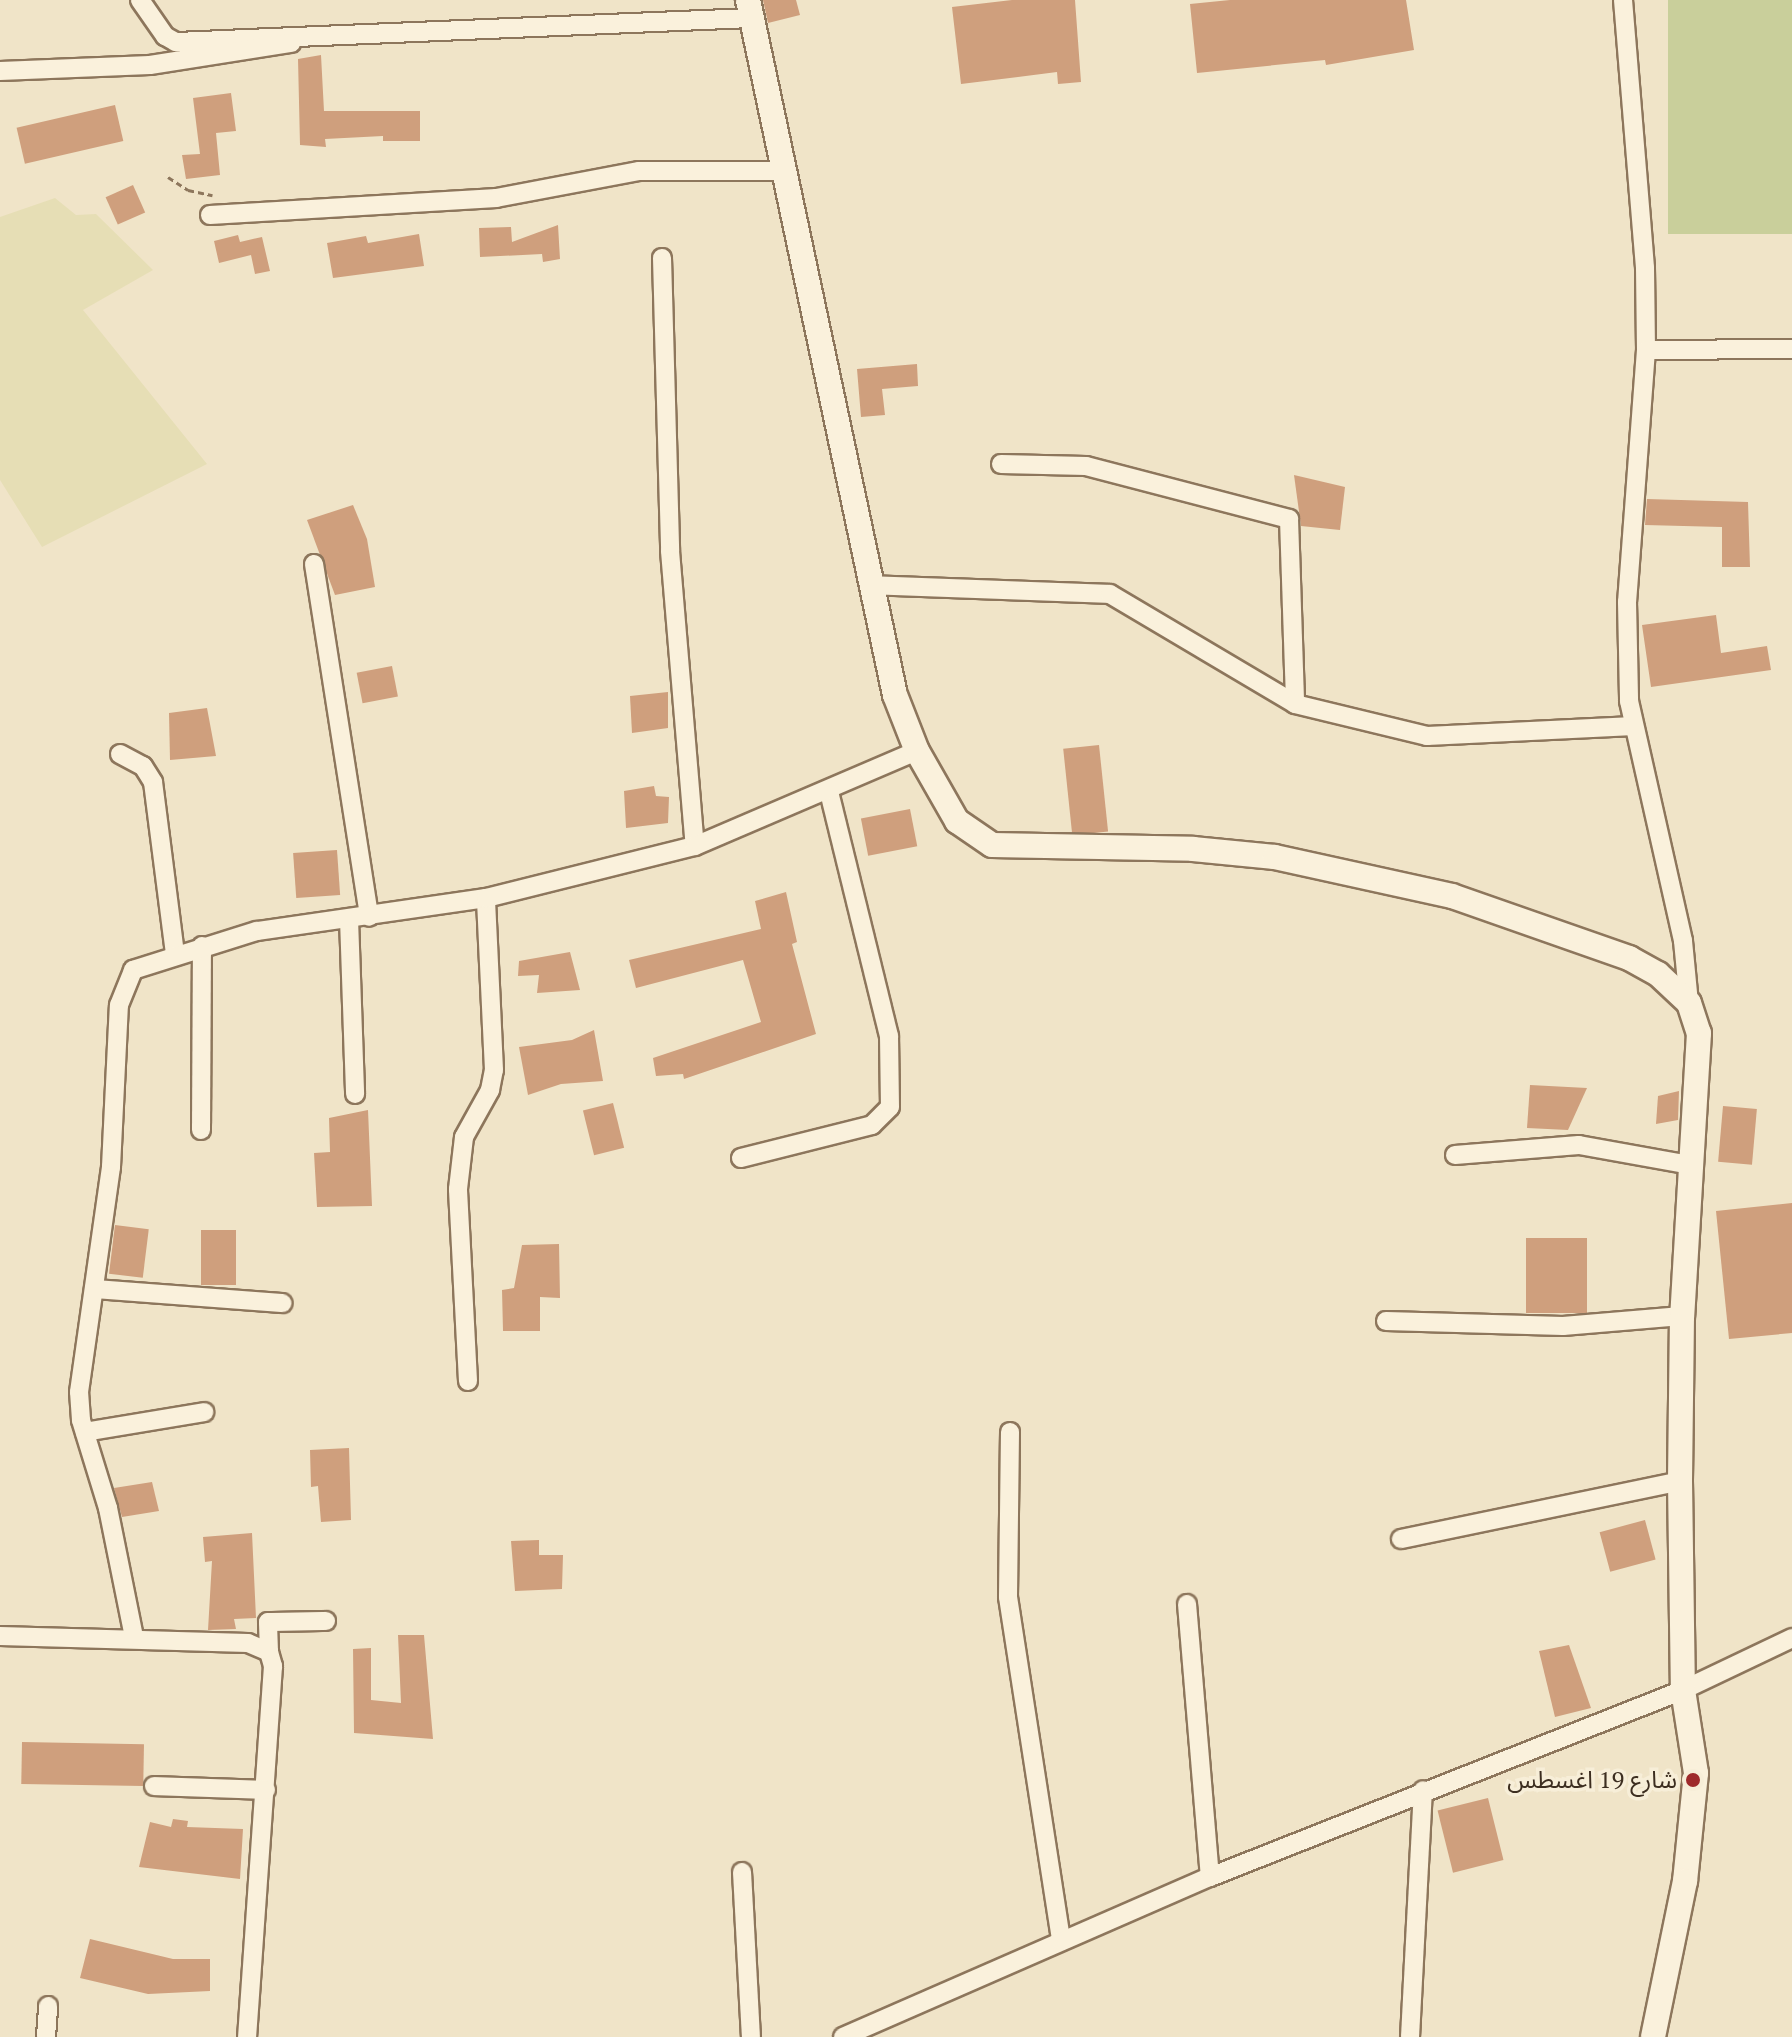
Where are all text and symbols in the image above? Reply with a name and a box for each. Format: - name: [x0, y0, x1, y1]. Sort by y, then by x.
- place label: شارع 19 اغسطس: [1507, 1766, 1677, 1794]
- marker: شارع 19 اغسطس: [1684, 1771, 1702, 1789]

